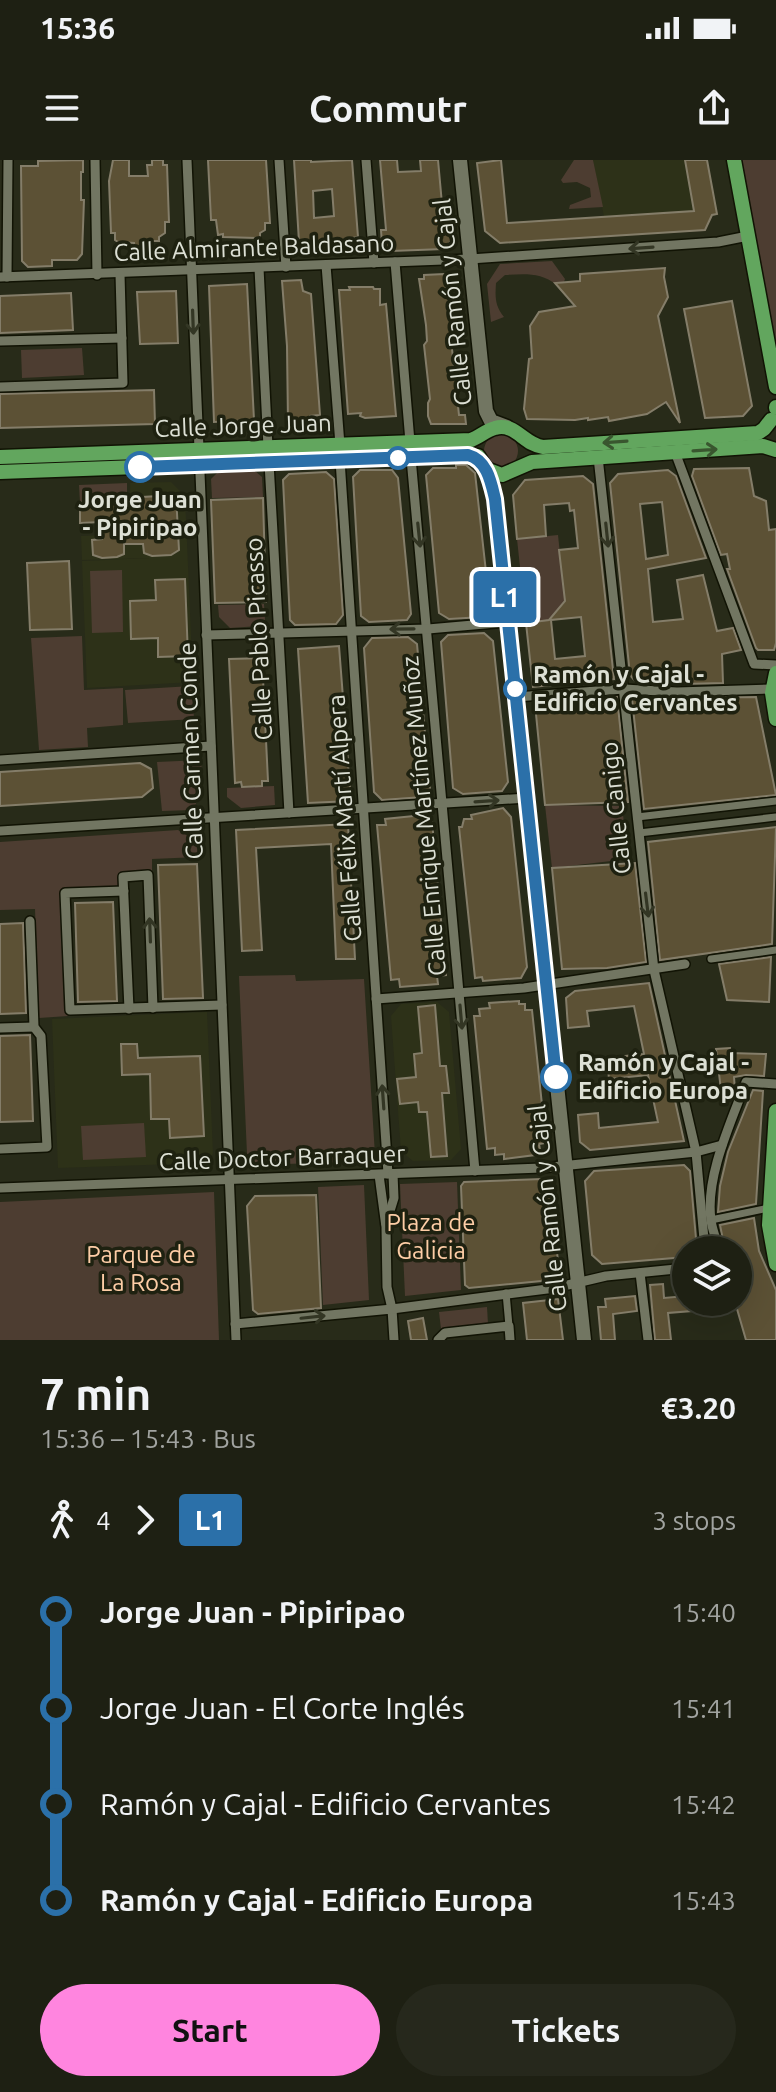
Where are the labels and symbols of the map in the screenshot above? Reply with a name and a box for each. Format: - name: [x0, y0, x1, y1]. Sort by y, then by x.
- street label: Calle Ramón y Cajal: [428, 197, 477, 407]
- street label: Calle Almirante Baldasano: [113, 229, 395, 266]
- one-way arrow: [628, 240, 655, 255]
- one-way arrow: [186, 308, 201, 335]
- street label: Calle Jorge Juan: [154, 409, 332, 442]
- one-way arrow: [602, 435, 629, 450]
- one-way arrow: [691, 442, 718, 457]
- unlabelled marker: [387, 447, 409, 469]
- marker: Jorge Juan - Pipiripao: [125, 452, 155, 482]
- place label: Jorge Juan - Pipiripao: [78, 486, 202, 541]
- one-way arrow: [411, 521, 426, 548]
- one-way arrow: [599, 521, 614, 548]
- street label: Calle Pablo Picasso: [240, 537, 277, 741]
- line badge: L1: [469, 571, 541, 623]
- one-way arrow: [389, 621, 416, 637]
- street label: Calle Carmen Conde: [173, 642, 208, 860]
- street label: Calle Enrique Martínez Muñoz: [396, 655, 451, 977]
- place label: Ramón y Cajal - Edificio Cervantes: [533, 661, 737, 716]
- marker: Ramón y Cajal - Edificio Cervantes: [504, 678, 526, 700]
- street label: Calle Félix Martí Alpera: [322, 694, 367, 942]
- street label: Calle Canigo: [595, 741, 636, 876]
- one-way arrow: [473, 793, 500, 808]
- one-way arrow: [639, 891, 654, 918]
- one-way arrow: [142, 917, 158, 944]
- one-way arrow: [454, 1003, 469, 1030]
- place label: Ramón y Cajal - Edificio Europa: [578, 1049, 749, 1104]
- marker: Ramón y Cajal - Edificio Europa: [541, 1062, 571, 1092]
- one-way arrow: [375, 1084, 390, 1110]
- street label: Calle Ramón y Cajal: [523, 1103, 572, 1313]
- street label: Calle Doctor Barraquer: [158, 1140, 406, 1175]
- park label: Plaza de Galicia: [386, 1209, 476, 1264]
- park label: Parque de La Rosa: [86, 1241, 196, 1296]
- one-way arrow: [299, 1309, 326, 1324]

